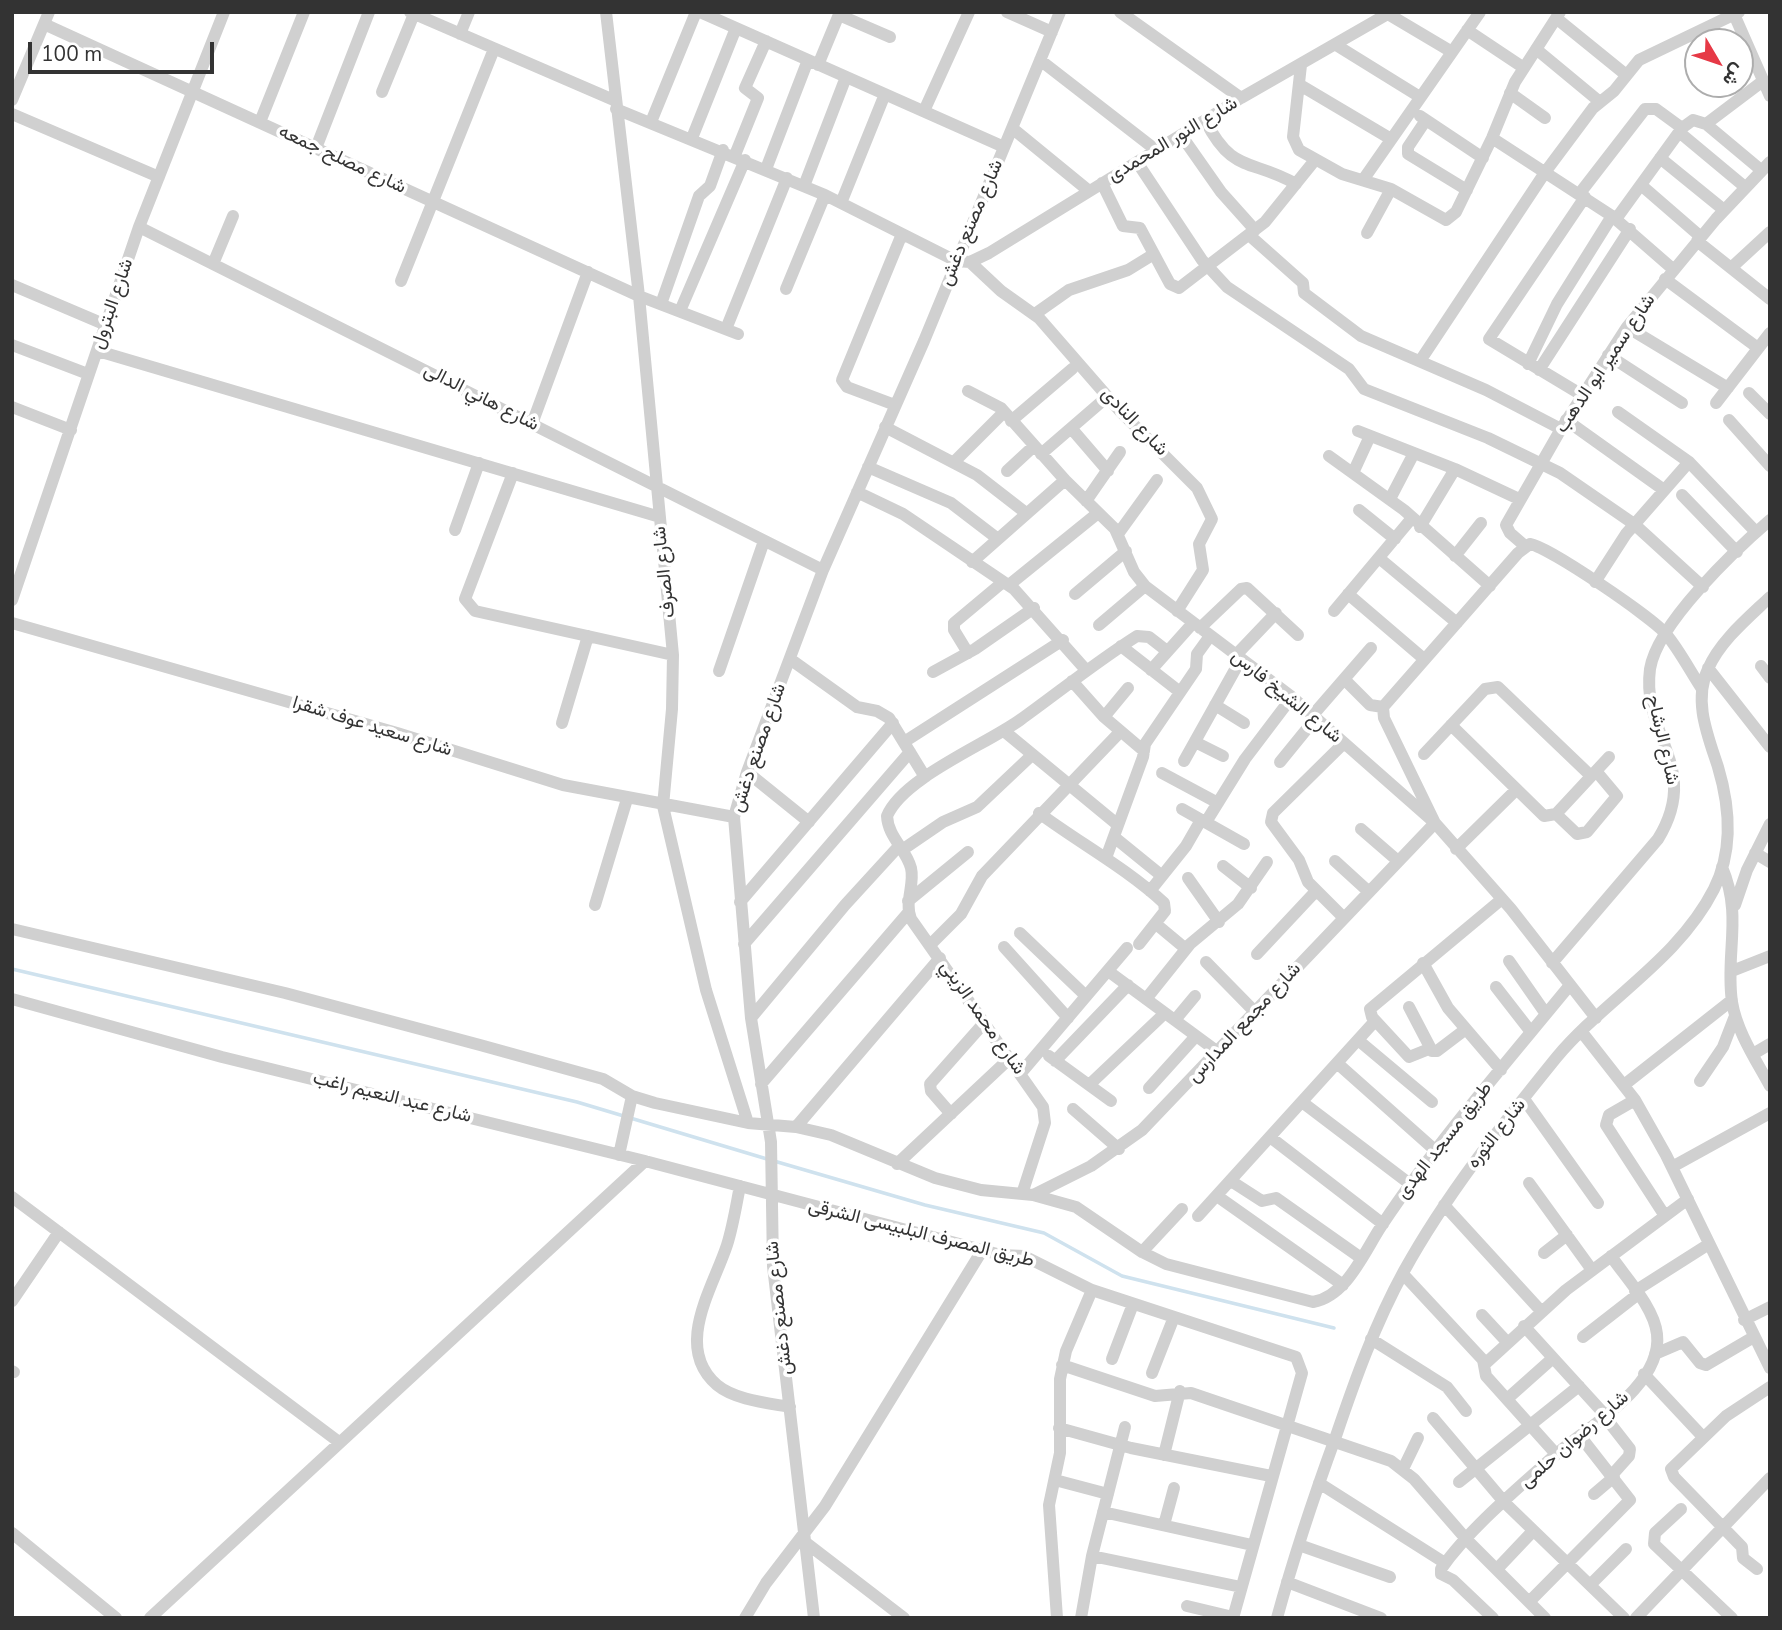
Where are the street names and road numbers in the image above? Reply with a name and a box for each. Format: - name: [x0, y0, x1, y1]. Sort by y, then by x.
- street label: شارع النور المحمدى: [1104, 92, 1242, 188]
- street label: شارع مصلح جمعه: [275, 121, 409, 199]
- street label: شارع مصنع دغش: [935, 157, 1009, 289]
- street label: شارع البترول: [87, 256, 139, 352]
- street label: شارع سمير ابو الدهب: [1551, 290, 1661, 438]
- street label: شارع هاني الدالى: [420, 359, 542, 437]
- street label: شارع النادى: [1096, 383, 1172, 461]
- street label: شارع الصرف: [649, 525, 681, 619]
- street label: شارع الشيخ فارس: [1226, 645, 1346, 749]
- street label: شارع مصنع دغش: [726, 681, 792, 815]
- street label: شارع سعيد عوف شقرا: [290, 692, 454, 762]
- street label: شارع الرشاح: [1641, 693, 1683, 787]
- street label: شارع محمد الزيني: [934, 957, 1030, 1079]
- street label: شارع مجمع المدارس: [1183, 958, 1307, 1088]
- street label: شارع عبد النعيم راغب: [310, 1067, 474, 1129]
- street label: طريق مسجد الهدى: [1392, 1078, 1498, 1204]
- street label: شارع الثوره: [1463, 1095, 1531, 1173]
- street label: طريق المصرف البلبيسى الشرقى: [806, 1195, 1036, 1273]
- street label: شارع مصنع دغش: [762, 1240, 798, 1376]
- street label: شارع رضوان حلمى: [1516, 1386, 1634, 1494]

